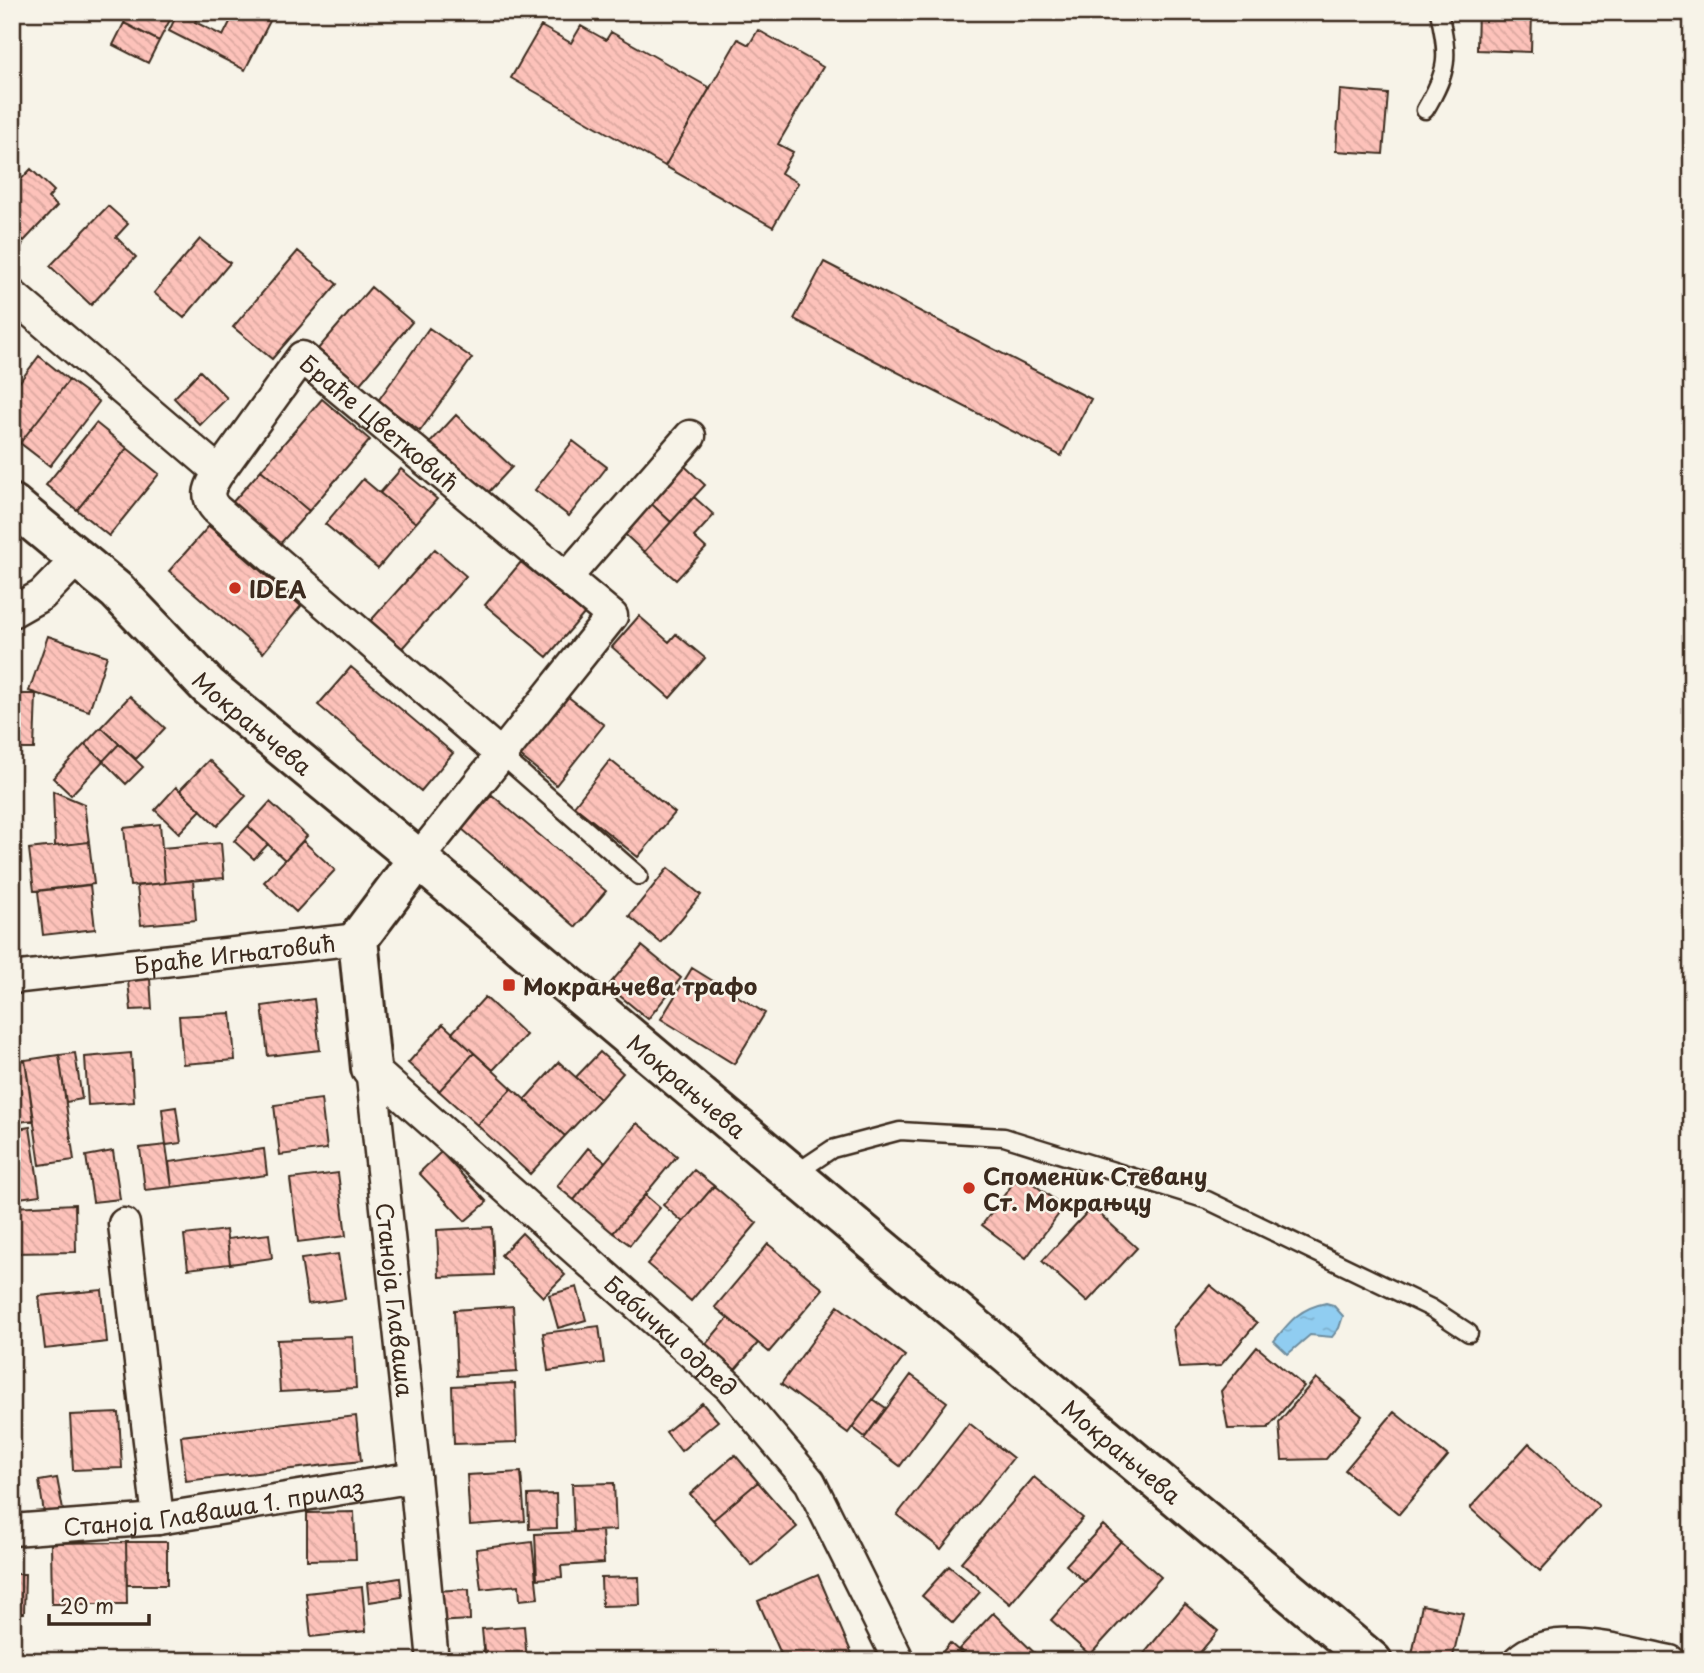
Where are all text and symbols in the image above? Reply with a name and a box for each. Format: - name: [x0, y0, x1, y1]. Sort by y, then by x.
- street label: Браће Цветковић: [293, 345, 467, 499]
- place label: IDEA: [249, 571, 307, 606]
- marker: IDEA: [227, 580, 243, 596]
- street label: Мокрањчева: [185, 663, 321, 783]
- street label: Браће Игњатовић: [132, 924, 337, 982]
- place label: Мокрањчева трафо: [523, 968, 757, 1003]
- marker: Мокрањчева трафо: [501, 977, 517, 993]
- street label: Мокрањчева: [620, 1025, 755, 1146]
- place label: Споменик Стевану Ст. Мокрањцу: [983, 1158, 1207, 1219]
- marker: Споменик Стевану Ст. Мокрањцу: [961, 1180, 977, 1196]
- street label: Станоја Главаша: [368, 1201, 424, 1399]
- street label: Бабички одред: [597, 1266, 746, 1404]
- street label: Мокрањчева: [1055, 1390, 1190, 1512]
- street label: Станоја Главаша 1. прилаз: [62, 1468, 366, 1544]
- scale bar: [49, 1582, 149, 1626]
- text: 20 m: [60, 1589, 114, 1621]

